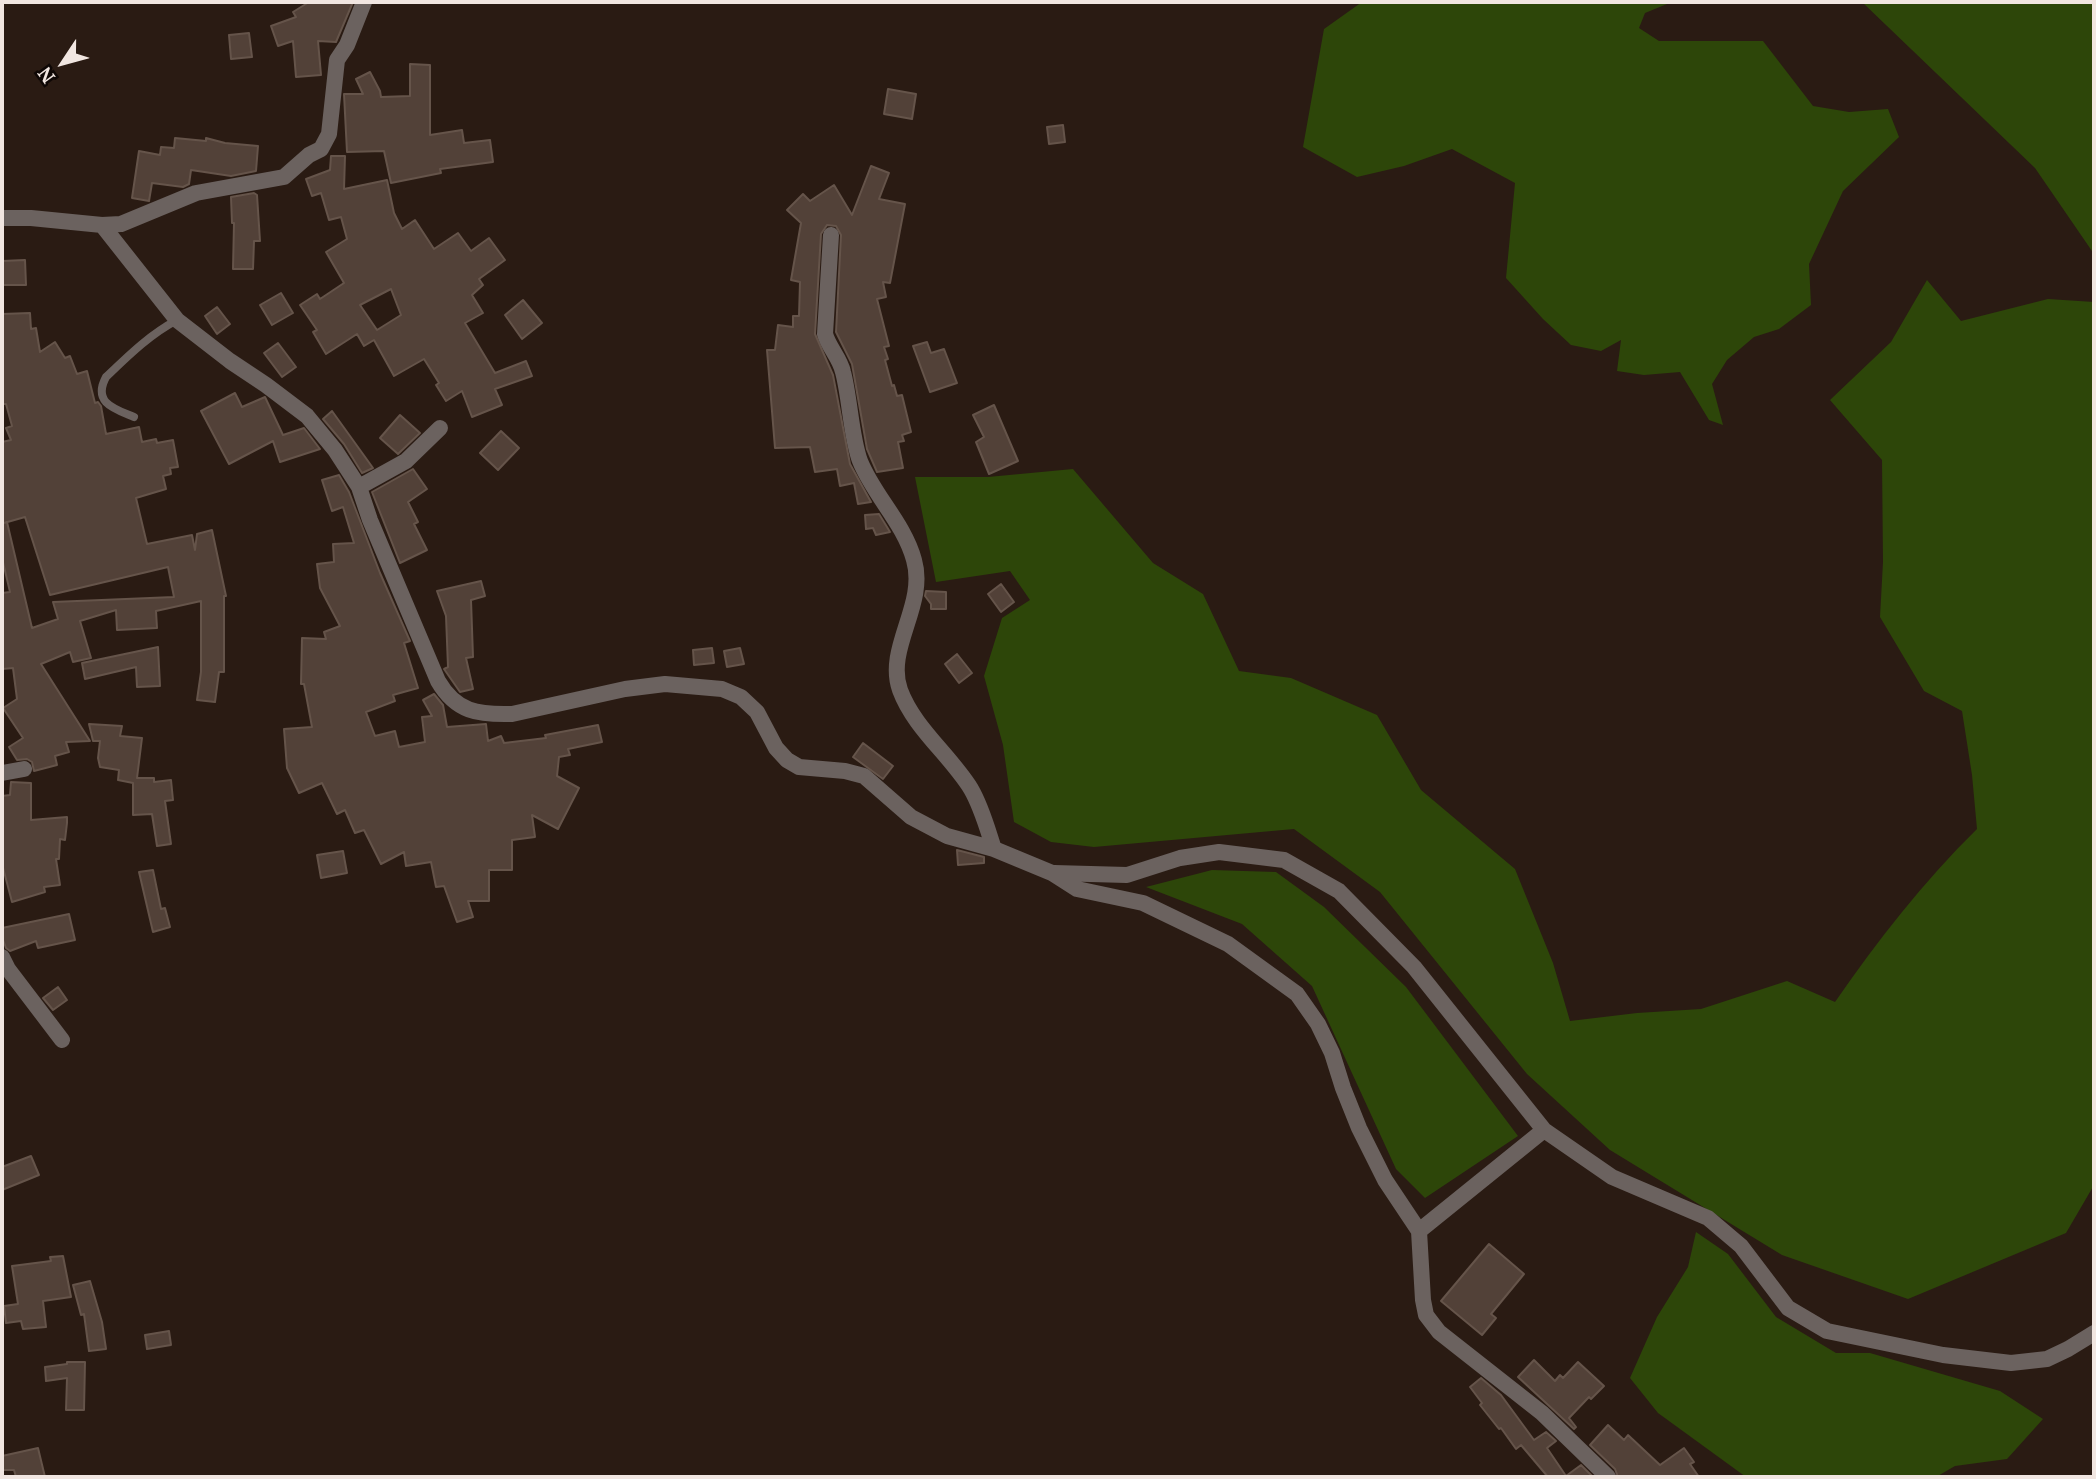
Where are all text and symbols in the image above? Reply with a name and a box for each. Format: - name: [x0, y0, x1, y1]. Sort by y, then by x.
- north arrow: [28, 28, 98, 98]
- text: N: [31, 62, 60, 89]

